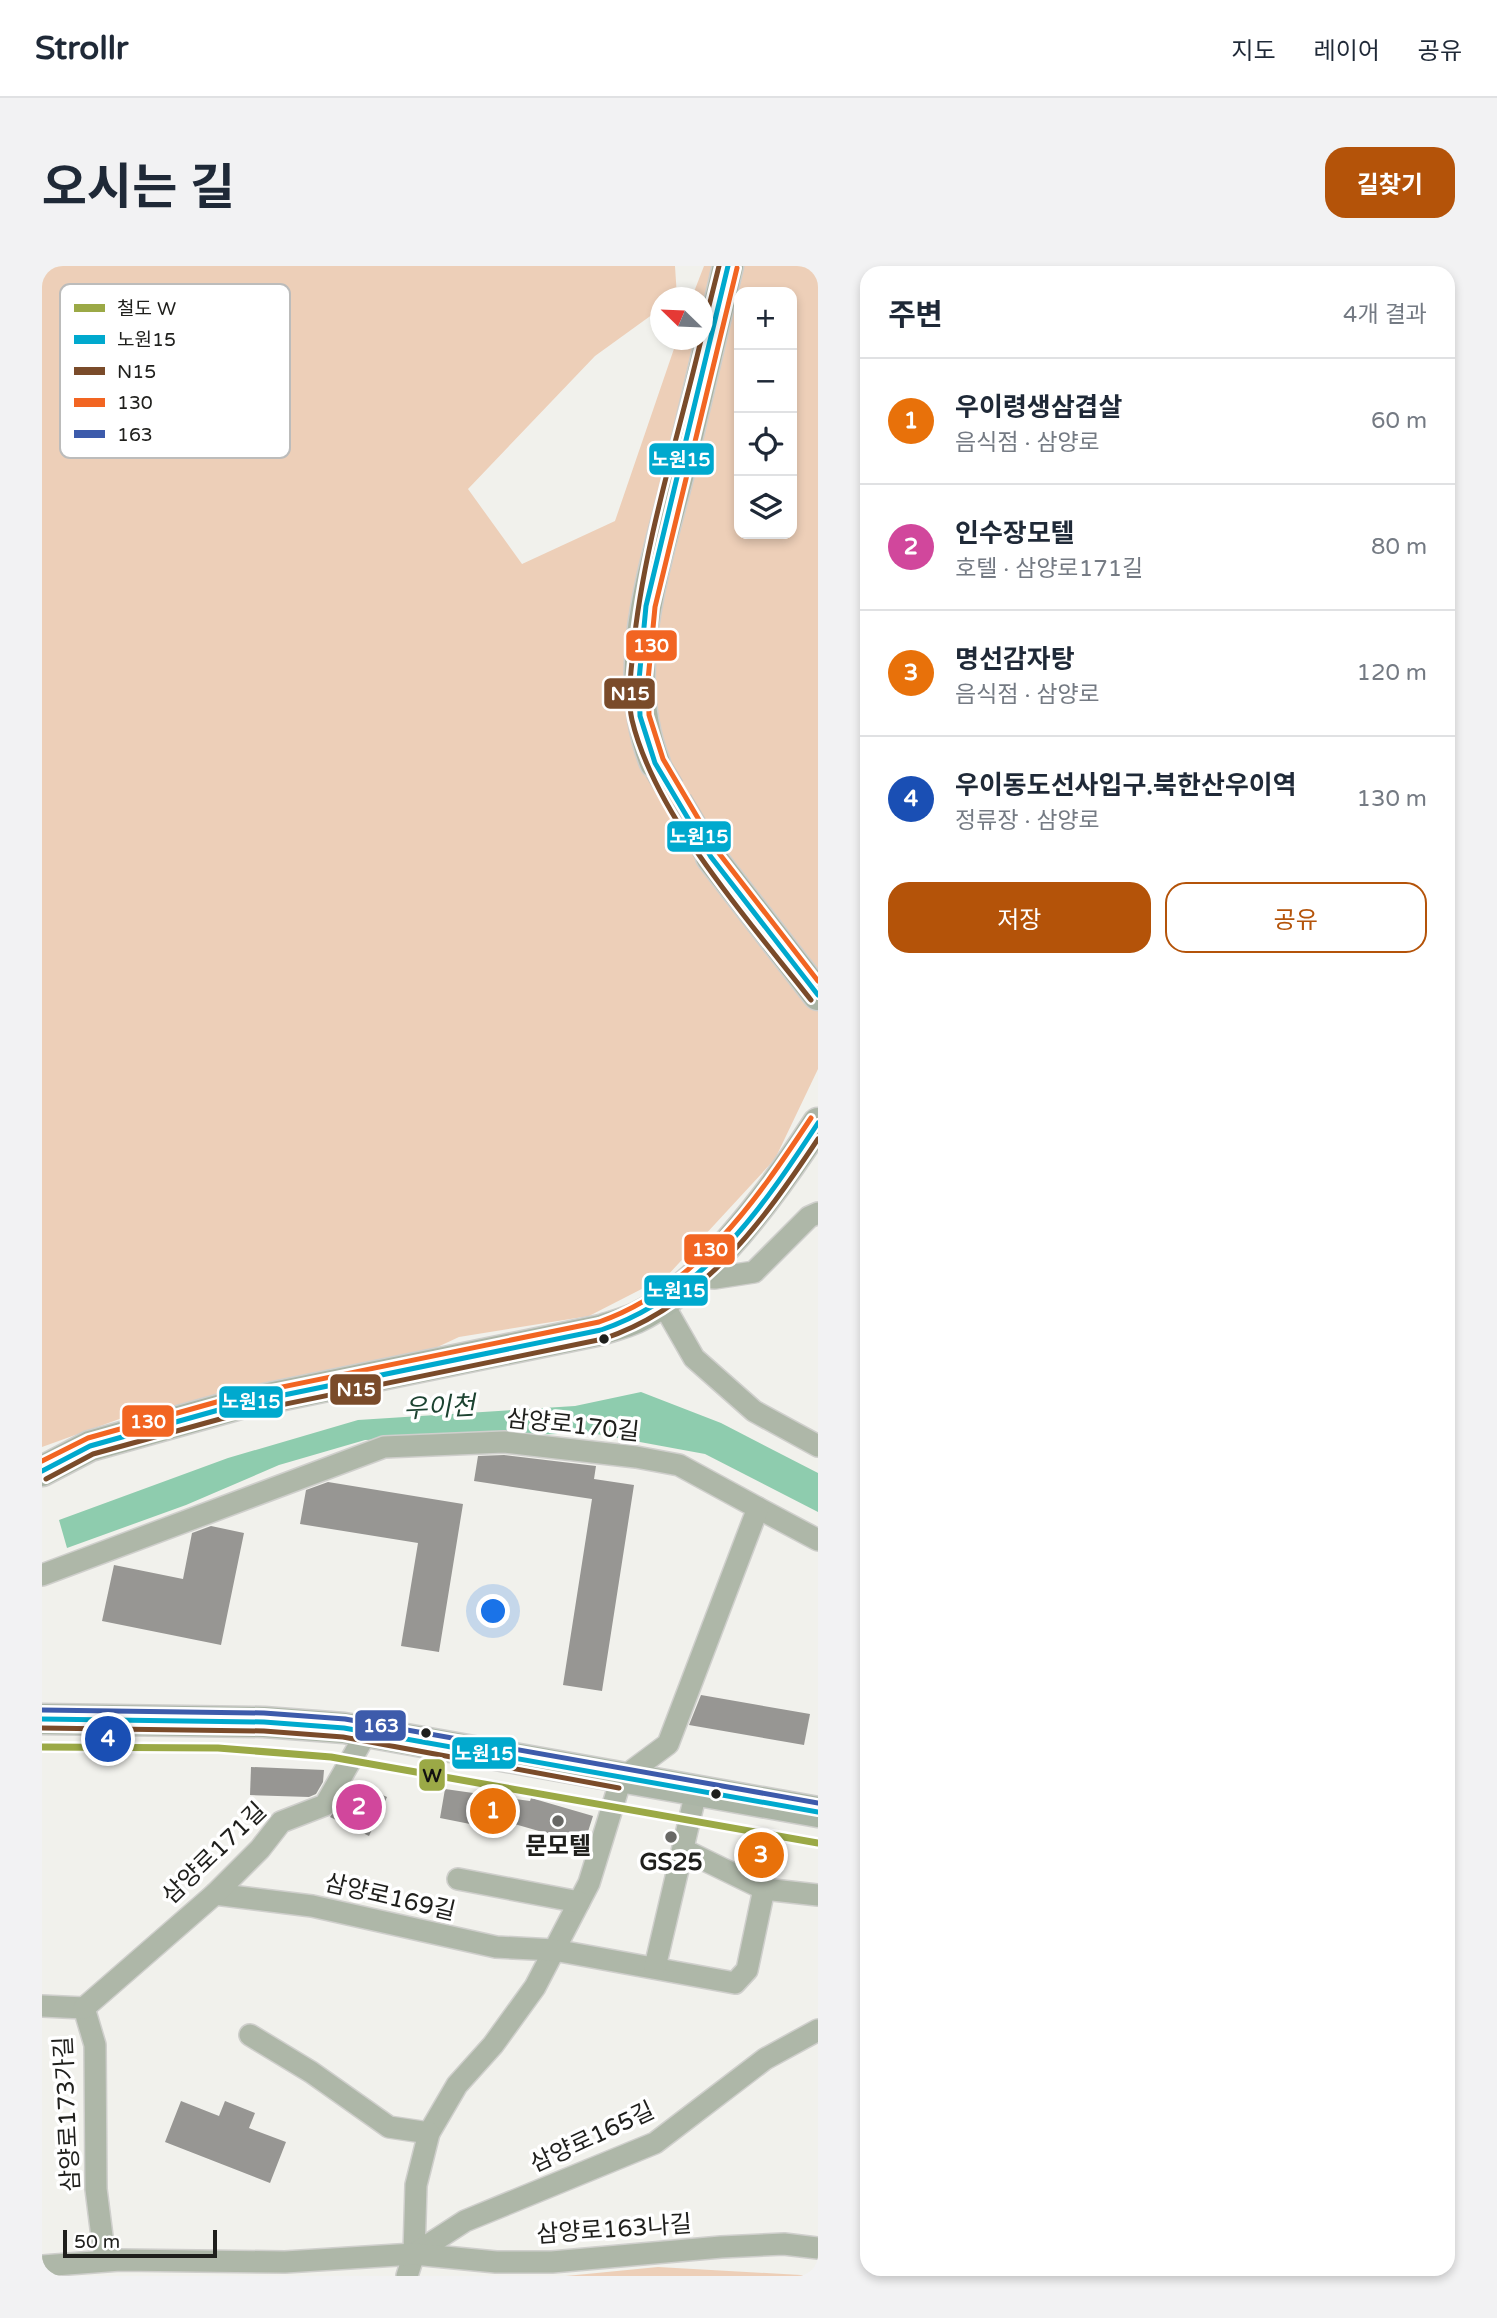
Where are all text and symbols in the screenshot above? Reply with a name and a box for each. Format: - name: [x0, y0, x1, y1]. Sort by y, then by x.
- text: Strollr: [35, 29, 129, 68]
- text: 지도: [1231, 37, 1276, 66]
- text: 레이어: [1314, 37, 1380, 66]
- text: 공유: [1418, 37, 1462, 66]
- button: 길찾기: [1325, 147, 1455, 218]
- text: 오시는 길: [42, 159, 235, 218]
- legend: [60, 284, 290, 458]
- north arrow: [650, 287, 713, 350]
- map controls: [734, 287, 797, 539]
- button: +: [734, 287, 797, 350]
- text: 주변: [888, 297, 943, 334]
- text: 철도 W: [117, 298, 176, 320]
- text: 4개 결과: [1343, 301, 1427, 329]
- text: 노원15: [117, 329, 176, 351]
- button: −: [734, 350, 797, 413]
- text: N15: [117, 361, 156, 383]
- text: 130: [117, 392, 153, 414]
- text: 우이령생삼겹살: [955, 392, 1122, 423]
- text: 1: [904, 407, 918, 435]
- text: 60 m: [1371, 407, 1427, 435]
- button: locate: [734, 413, 797, 476]
- text: 163: [117, 424, 153, 446]
- text: 음식점 · 삼양로: [955, 429, 1100, 457]
- line badge: 노원15: [648, 442, 715, 476]
- text: 노원15: [652, 449, 710, 471]
- button: layers: [734, 476, 797, 539]
- text: 인수장모텔: [955, 518, 1075, 549]
- text: 2: [904, 533, 918, 561]
- text: 80 m: [1371, 533, 1427, 561]
- text: 호텔 · 삼양로171길: [955, 555, 1143, 583]
- line badge: 130: [625, 629, 678, 662]
- text: 130: [633, 635, 669, 657]
- text: 명선감자탕: [955, 644, 1075, 675]
- text: 3: [904, 659, 918, 687]
- text: 120 m: [1357, 659, 1427, 687]
- line badge: N15: [603, 677, 656, 710]
- text: 음식점 · 삼양로: [955, 681, 1100, 709]
- text: N15: [610, 683, 650, 705]
- text: 우이동도선사입구.북한산우이역: [955, 770, 1297, 801]
- text: 4: [904, 785, 918, 813]
- text: 130 m: [1357, 785, 1427, 813]
- text: 정류장 · 삼양로: [955, 807, 1100, 835]
- line badge: 노원15: [666, 820, 732, 853]
- text: 노원15: [670, 826, 728, 848]
- button: 저장: [888, 882, 1151, 953]
- button: 공유: [1165, 882, 1427, 953]
- line badge: 130: [683, 1233, 736, 1266]
- text: 130: [692, 1239, 728, 1261]
- line badge: 노원15: [643, 1274, 709, 1307]
- text: 노원15: [647, 1280, 705, 1302]
- unlabelled marker: [597, 1332, 611, 1346]
- line badge: N15: [329, 1373, 382, 1406]
- text: N15: [336, 1379, 376, 1401]
- line badge: 노원15: [218, 1385, 284, 1419]
- water label: 우이천: [402, 1390, 479, 1425]
- text: 노원15: [222, 1391, 280, 1413]
- line badge: 130: [121, 1404, 175, 1438]
- street label: 삼양로170길: [505, 1404, 641, 1447]
- text: 130: [130, 1411, 166, 1433]
- your location: [476, 1594, 510, 1628]
- line badge: 163: [354, 1709, 407, 1742]
- pin: 4: [85, 1713, 131, 1765]
- text: 163: [363, 1715, 399, 1737]
- unlabelled marker: [419, 1726, 433, 1740]
- line badge: 노원15: [451, 1736, 517, 1770]
- text: 노원15: [455, 1743, 513, 1765]
- line badge: W: [418, 1758, 446, 1792]
- text: W: [422, 1765, 442, 1787]
- pin: 2: [336, 1781, 382, 1833]
- pin: 1: [470, 1785, 516, 1837]
- unlabelled marker: [709, 1787, 723, 1801]
- street label: 삼양로171길: [156, 1797, 272, 1910]
- marker: 문모텔: [550, 1813, 566, 1829]
- marker: GS25: [663, 1829, 679, 1845]
- pin: 3: [738, 1829, 784, 1881]
- place label: 문모텔: [525, 1832, 591, 1861]
- place label: GS25: [639, 1848, 703, 1877]
- street label: 삼양로169길: [322, 1868, 458, 1927]
- street label: 삼양로173가길: [49, 2036, 86, 2192]
- street label: 삼양로165길: [526, 2096, 659, 2179]
- street label: 삼양로163나길: [535, 2210, 693, 2249]
- scale bar: [63, 2227, 217, 2259]
- text: 50 m: [74, 2231, 120, 2253]

